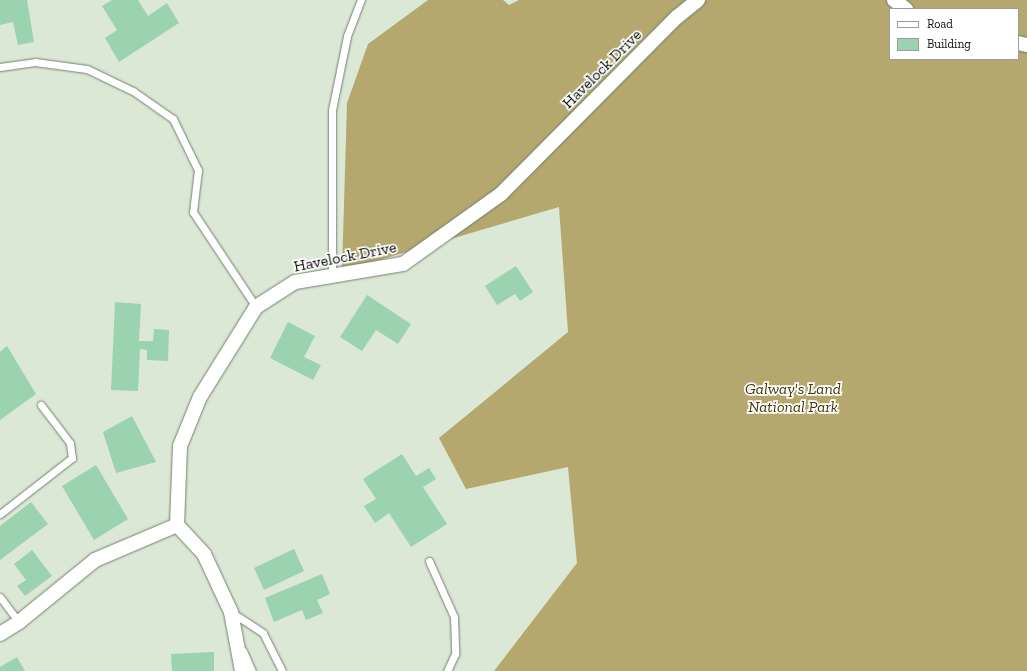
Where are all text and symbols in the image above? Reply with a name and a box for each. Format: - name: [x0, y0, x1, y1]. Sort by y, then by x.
- legend: [889, 8, 1019, 60]
- text: Road: [927, 17, 953, 31]
- street label: Havelock Drive: [558, 25, 646, 113]
- text: Building: [927, 37, 971, 51]
- street label: Havelock Drive: [292, 238, 398, 276]
- park label: Galway's Land National Park: [745, 379, 841, 417]

